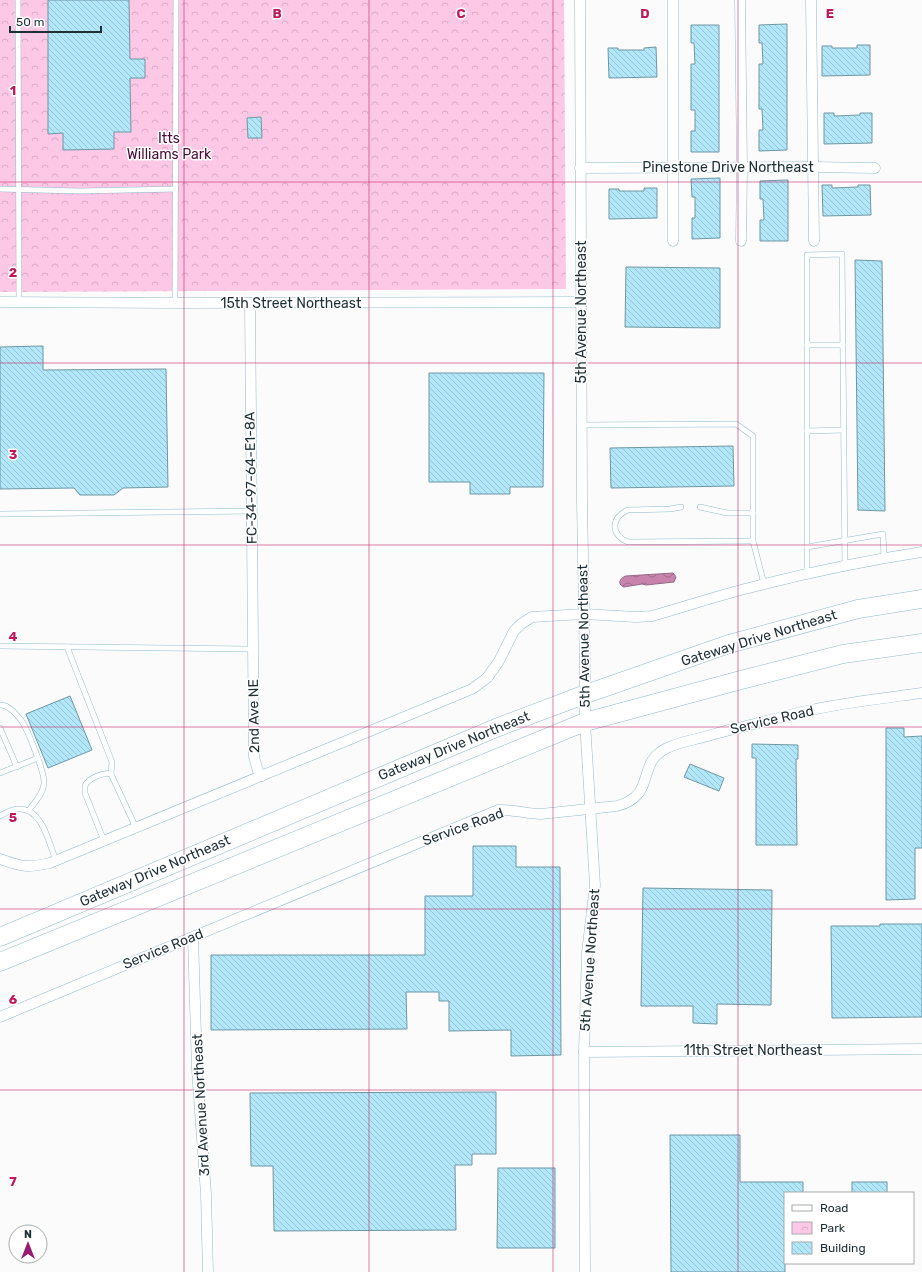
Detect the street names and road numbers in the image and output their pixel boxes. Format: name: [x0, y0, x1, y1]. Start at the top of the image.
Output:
street label: Pinestone Drive Northeast: [642, 159, 814, 176]
street label: 5th Avenue Northeast: [573, 240, 590, 384]
street label: 15th Street Northeast: [221, 295, 362, 312]
street label: FC-34-97-64-E1-8A: [241, 411, 261, 544]
street label: 5th Avenue Northeast: [574, 564, 594, 708]
street label: Gateway Drive Northeast: [679, 606, 839, 670]
street label: 2nd Ave NE: [245, 679, 263, 753]
street label: Service Road: [729, 702, 815, 738]
street label: Gateway Drive Northeast: [376, 708, 533, 784]
street label: Service Road: [420, 804, 506, 850]
street label: Gateway Drive Northeast: [77, 831, 233, 910]
street label: 5th Avenue Northeast: [577, 888, 604, 1032]
street label: Service Road: [120, 925, 206, 973]
street label: 3rd Avenue Northeast: [189, 1033, 213, 1177]
street label: 11th Street Northeast: [684, 1042, 823, 1059]

